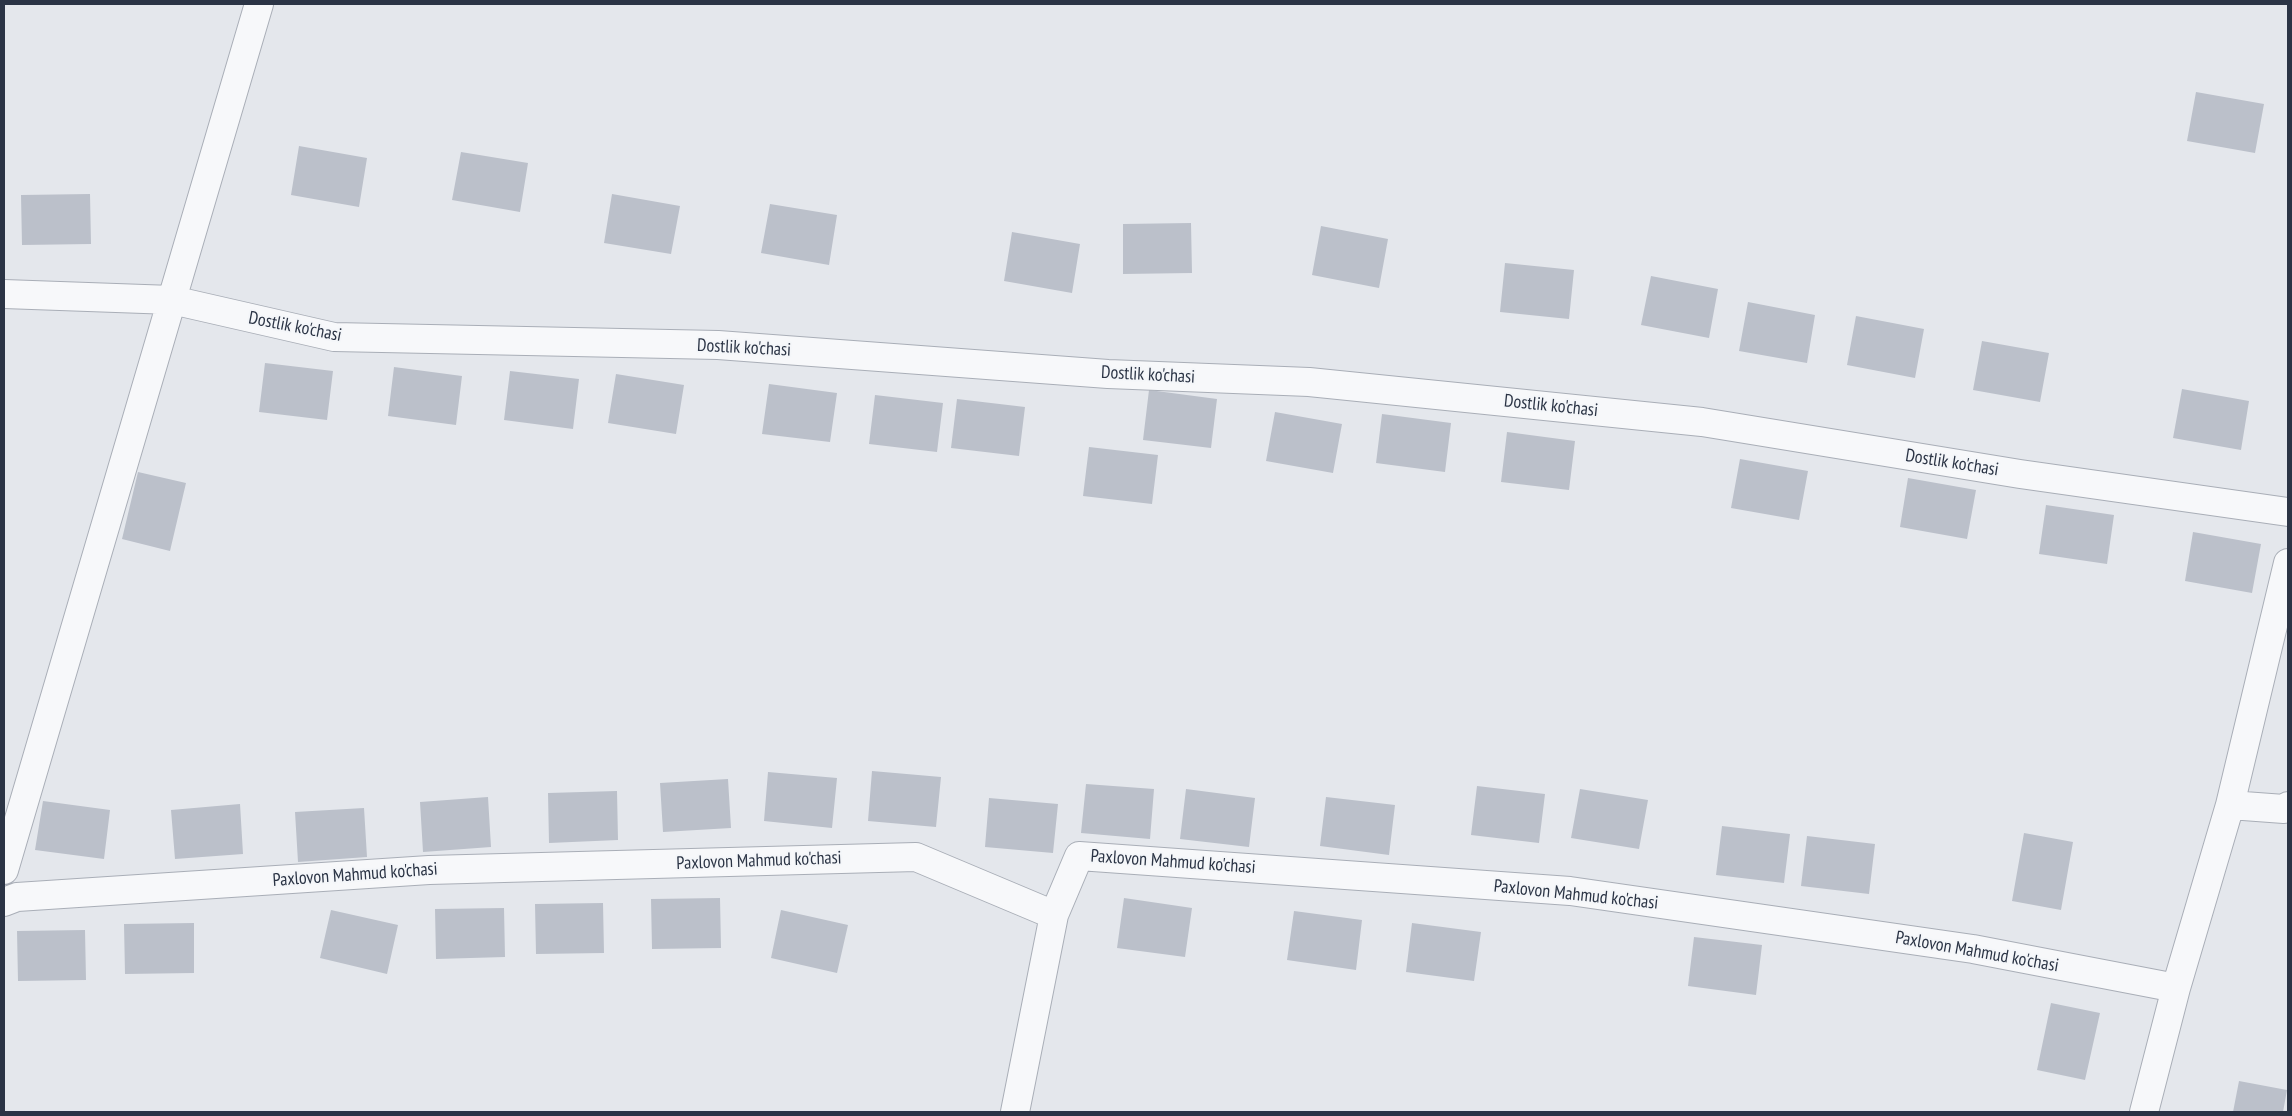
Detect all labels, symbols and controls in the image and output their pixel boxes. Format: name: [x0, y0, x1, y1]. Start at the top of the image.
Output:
street label: Dostlik ko'chasi: [247, 307, 343, 347]
street label: Dostlik ko'chasi: [696, 335, 792, 361]
street label: Dostlik ko'chasi: [1100, 362, 1196, 388]
street label: Dostlik ko'chasi: [1503, 390, 1599, 422]
street label: Dostlik ko'chasi: [1904, 445, 2000, 481]
street label: Paxlovon Mahmud ko'chasi: [1090, 845, 1256, 879]
street label: Paxlovon Mahmud ko'chasi: [676, 847, 842, 875]
street label: Paxlovon Mahmud ko'chasi: [272, 858, 438, 892]
street label: Paxlovon Mahmud ko'chasi: [1493, 876, 1659, 914]
street label: Paxlovon Mahmud ko'chasi: [1894, 927, 2060, 977]

